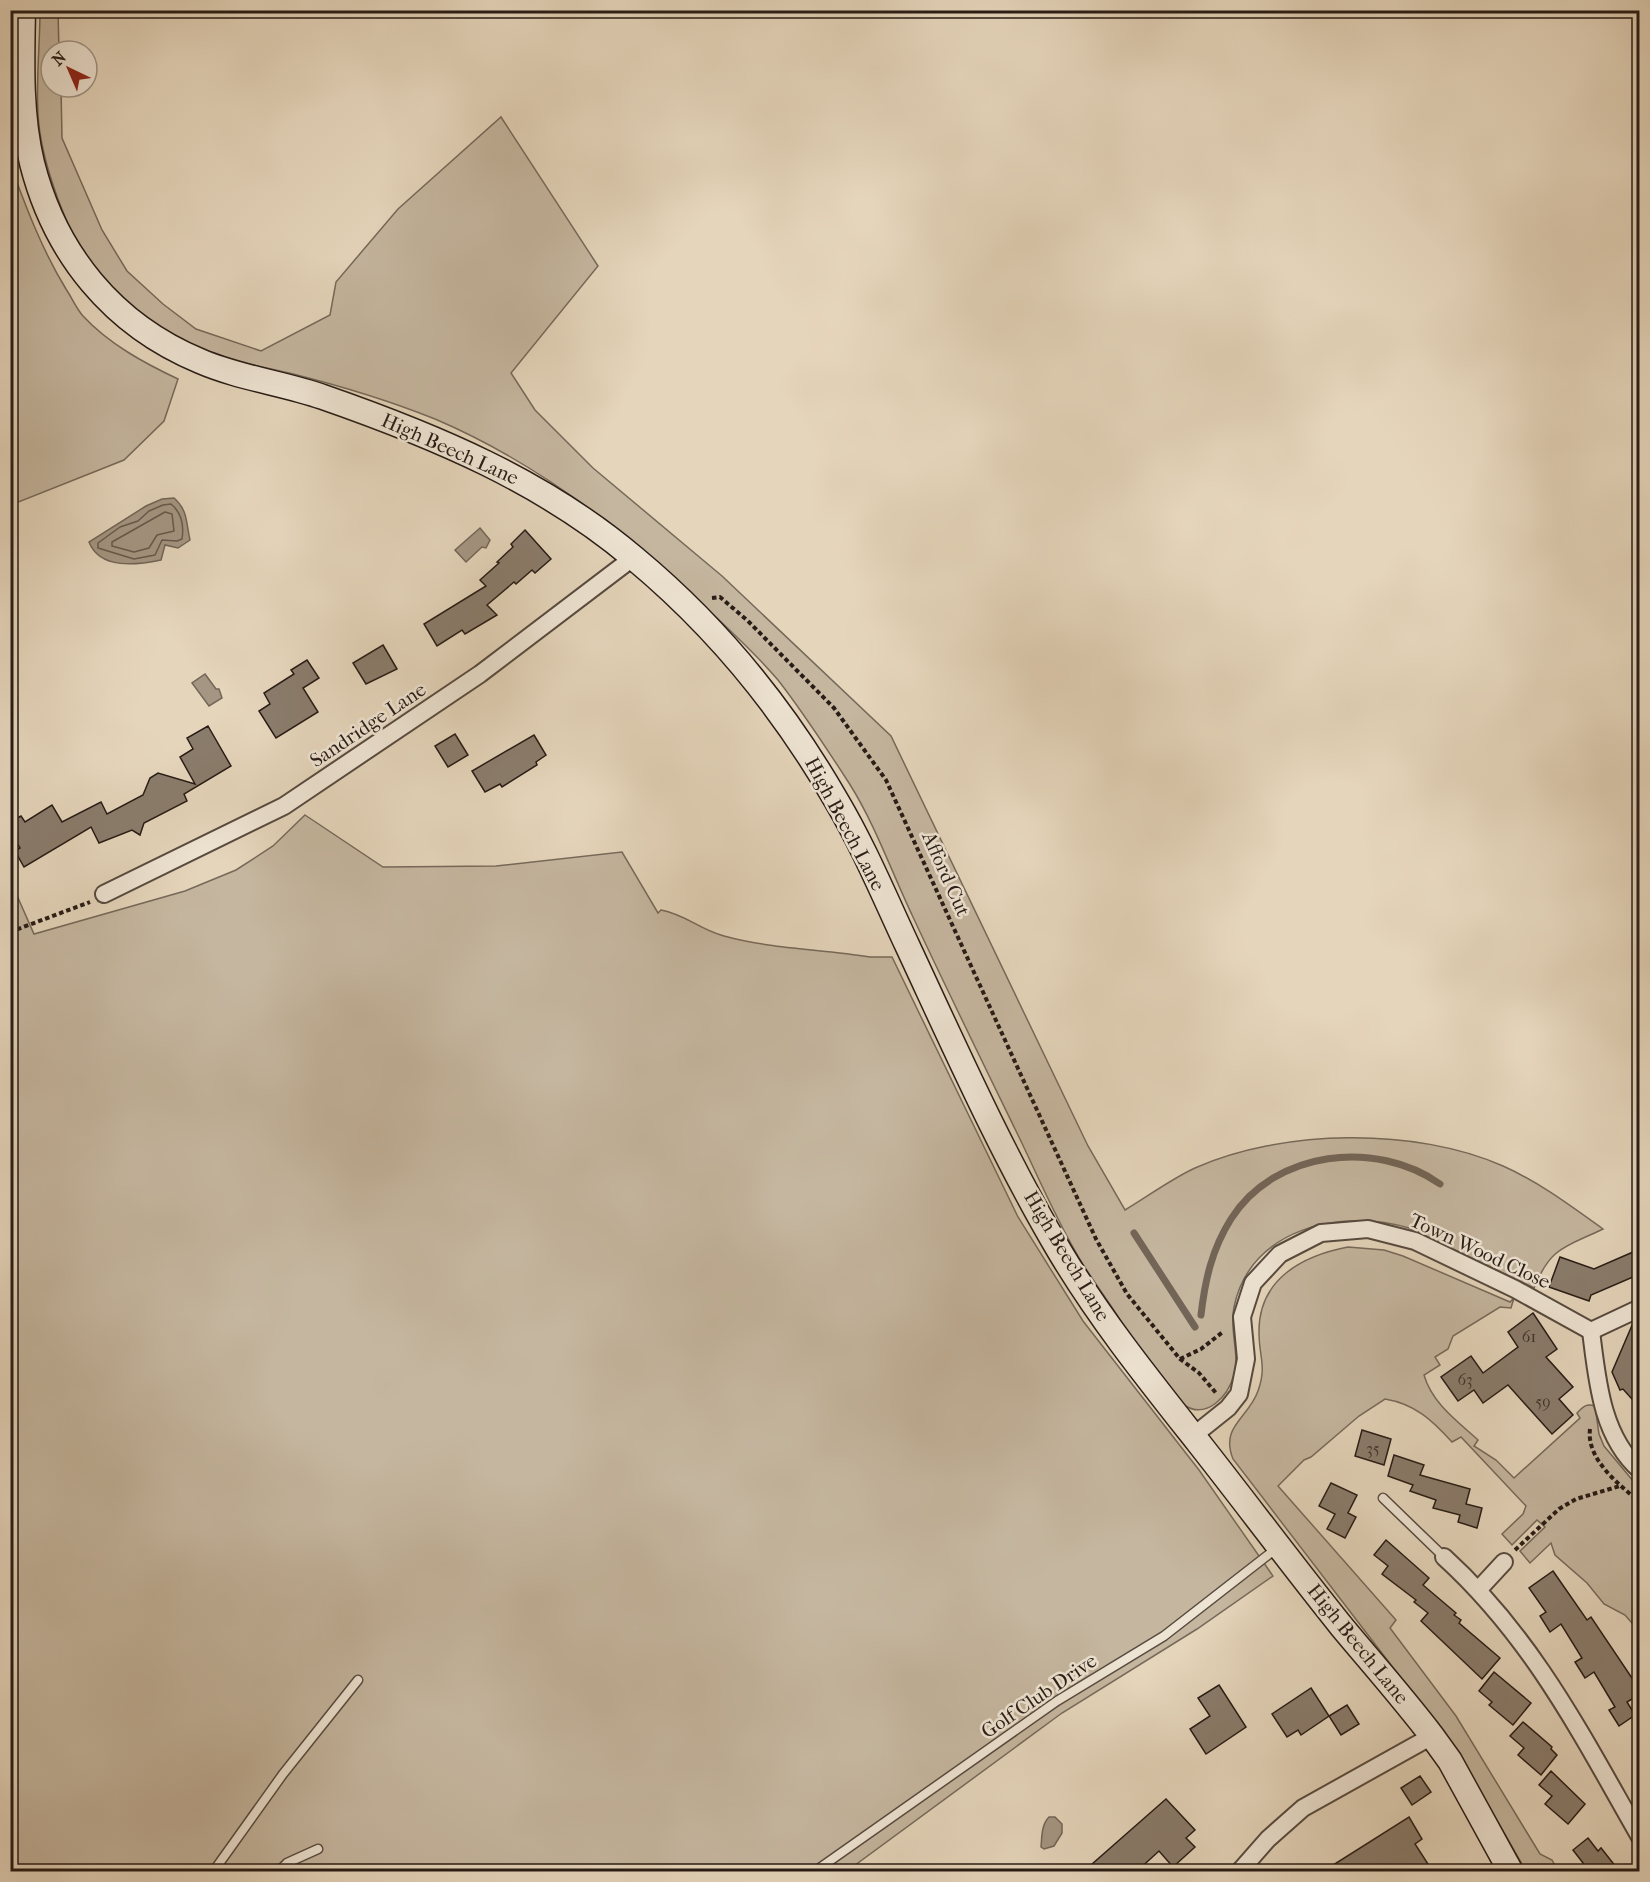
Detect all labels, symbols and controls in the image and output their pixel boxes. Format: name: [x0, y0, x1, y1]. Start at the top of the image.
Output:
north arrow: [39, 39, 99, 99]
text: N: [48, 47, 71, 70]
street label: High Beech Lane: [378, 408, 522, 490]
street label: Sandridge Lane: [306, 678, 430, 772]
street label: High Beech Lane: [800, 753, 890, 895]
street label: Afford Cut: [917, 827, 975, 920]
street label: High Beech Lane: [1019, 1187, 1115, 1325]
street label: Town Wood Close: [1406, 1208, 1554, 1294]
house number: 61: [1522, 1327, 1536, 1346]
house number: 63: [1457, 1370, 1473, 1389]
house number: 59: [1535, 1392, 1551, 1411]
house number: 35: [1366, 1439, 1380, 1458]
street label: High Beech Lane: [1303, 1579, 1413, 1709]
street label: Golf Club Drive: [977, 1649, 1101, 1743]

